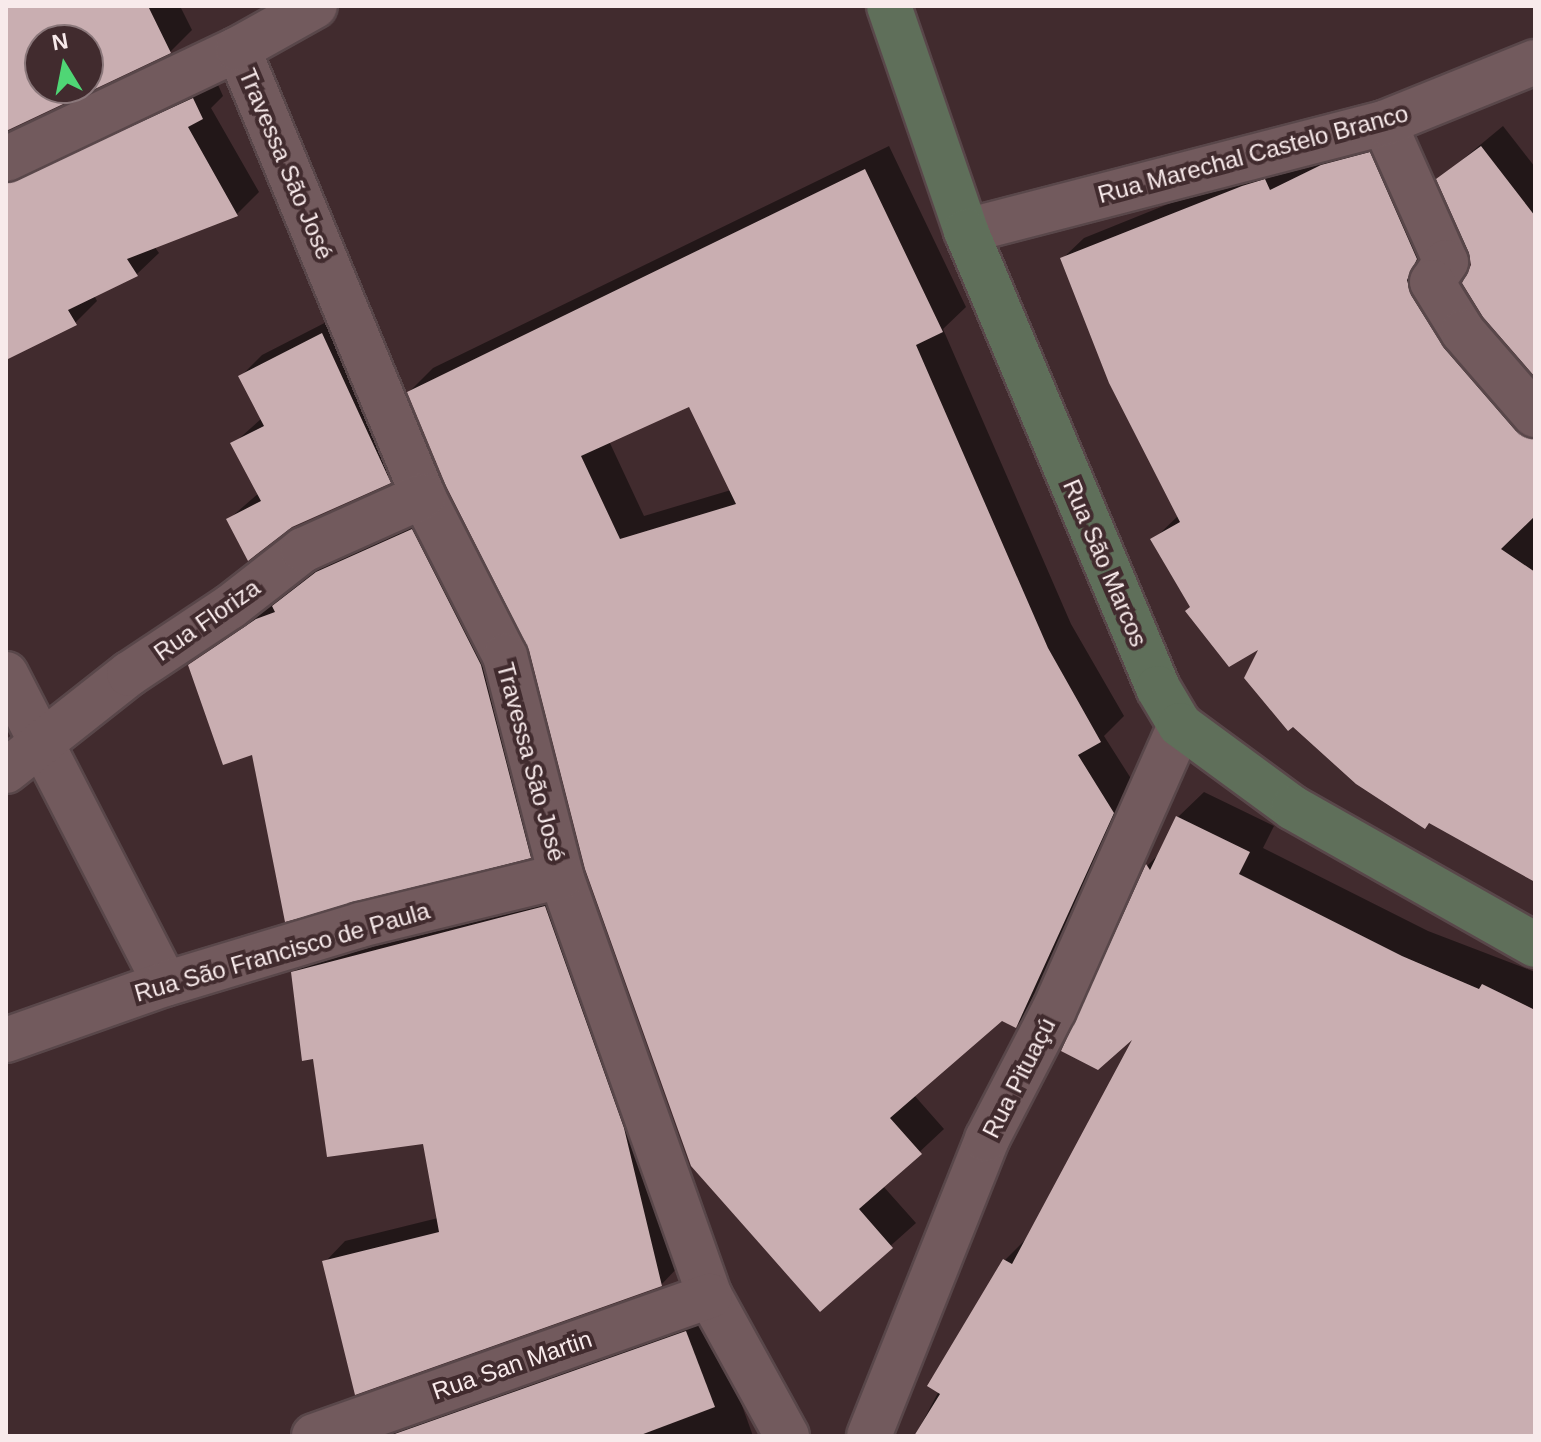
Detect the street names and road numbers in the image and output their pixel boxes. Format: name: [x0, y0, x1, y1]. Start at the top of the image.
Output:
street label: Travessa São José: [233, 64, 339, 264]
street label: Rua Marechal Castelo Branco: [1095, 99, 1411, 209]
street label: Rua São Marcos: [1057, 475, 1153, 651]
street label: Rua Floriza: [148, 573, 266, 667]
street label: Travessa São José: [491, 659, 571, 865]
street label: Rua São Francisco de Paula: [131, 896, 433, 1008]
street label: Rua Pituaçú: [976, 1013, 1062, 1143]
street label: Rua San Martin: [428, 1324, 596, 1406]

